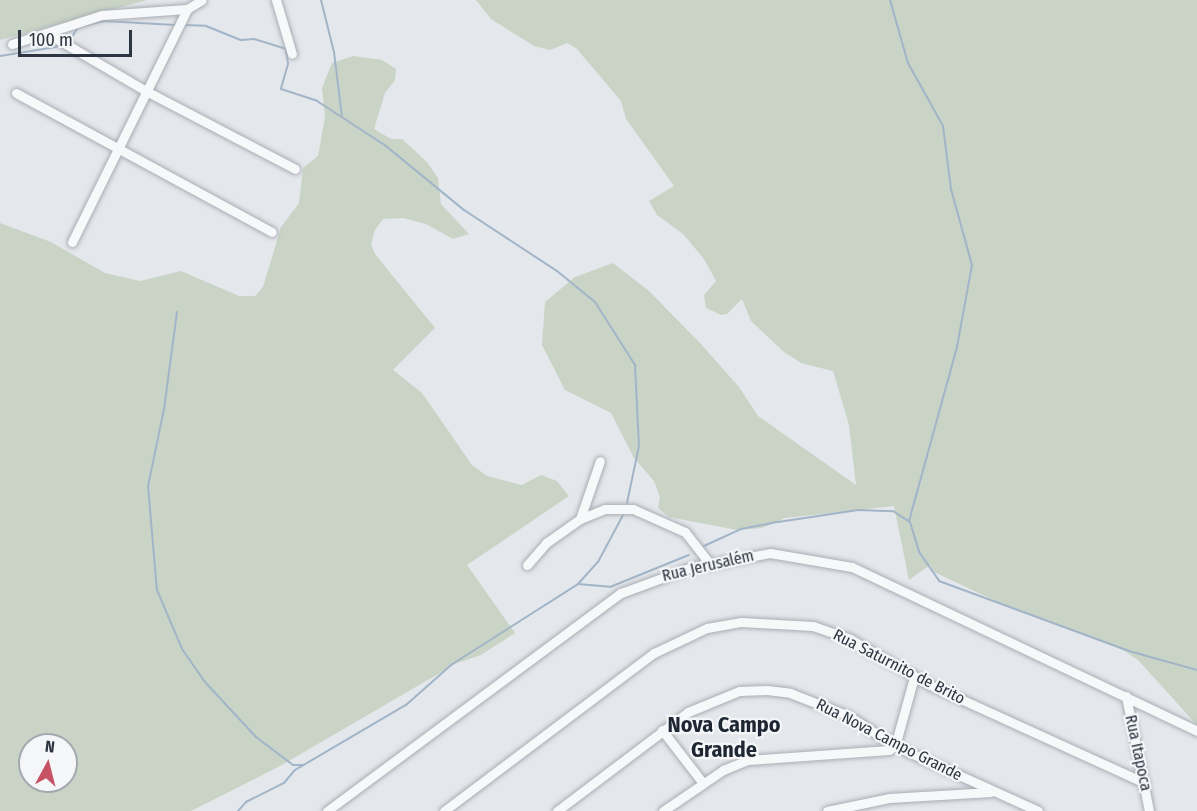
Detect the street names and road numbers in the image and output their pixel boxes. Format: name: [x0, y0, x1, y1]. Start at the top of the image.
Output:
street label: Rua Jerusalém: [660, 546, 756, 586]
street label: Rua Saturnito de Brito: [830, 625, 968, 709]
street label: Rua Nova Campo Grande: [813, 695, 965, 785]
street label: Rua Itapoca: [1121, 713, 1155, 793]

